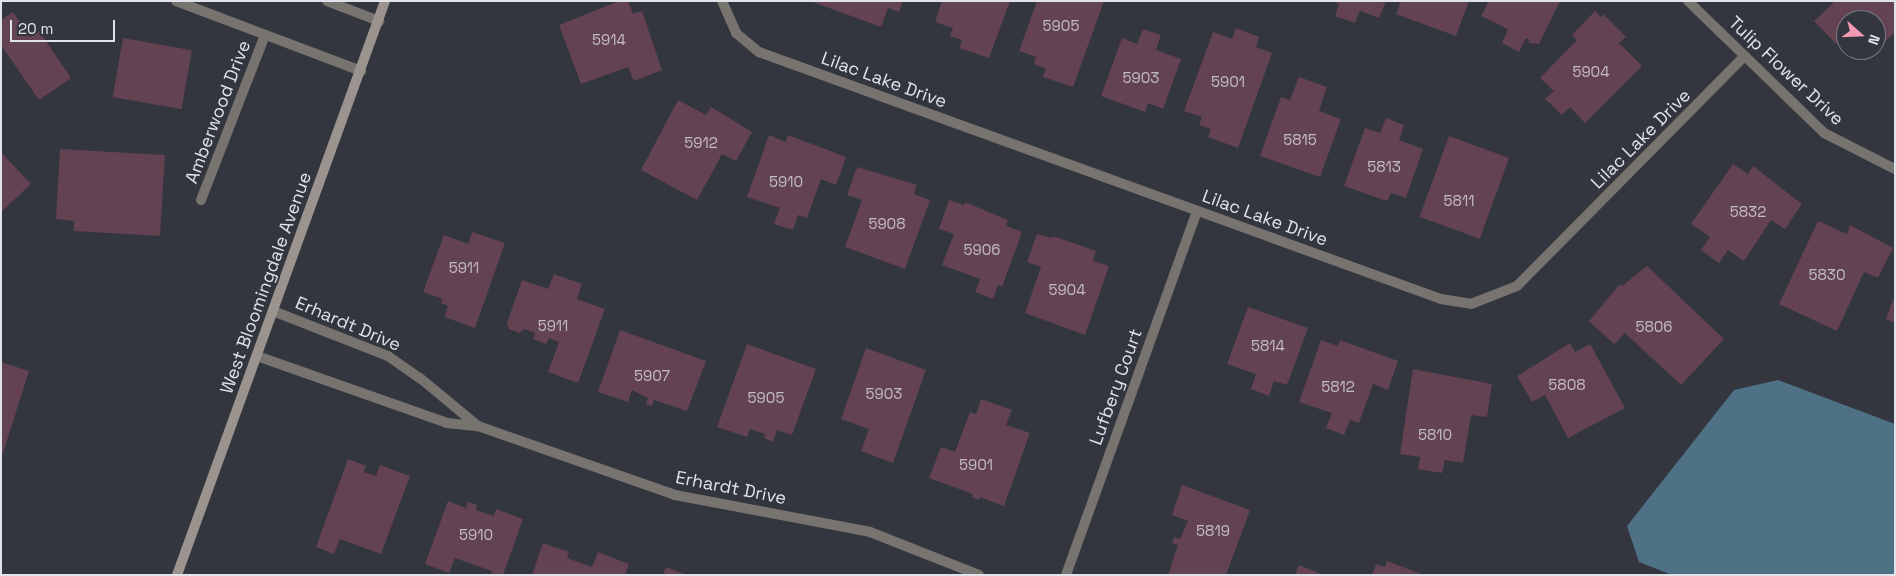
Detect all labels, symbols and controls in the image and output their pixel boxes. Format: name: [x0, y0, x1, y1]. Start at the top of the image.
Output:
scale bar: [12, 10, 118, 42]
north arrow: [1836, 10, 1886, 60]
street label: Tulip Flower Drive: [1724, 12, 1848, 130]
house number: 5905: [1043, 17, 1079, 35]
text: 20 m: [18, 19, 53, 38]
house number: 5914: [592, 31, 626, 49]
text: N: [1864, 32, 1884, 47]
street label: Amberwood Drive: [181, 37, 255, 187]
street label: Lilac Lake Drive: [818, 47, 950, 113]
house number: 5904: [1572, 63, 1610, 81]
house number: 5903: [1123, 69, 1159, 87]
house number: 5901: [1211, 73, 1245, 91]
street label: Lilac Lake Drive: [1587, 85, 1695, 193]
house number: 5815: [1283, 131, 1317, 149]
house number: 5912: [684, 134, 718, 152]
house number: 5813: [1367, 158, 1401, 176]
street label: West Bloomingdale Avenue: [216, 169, 316, 397]
house number: 5910: [769, 173, 803, 191]
street label: Lilac Lake Drive: [1199, 185, 1331, 251]
house number: 5811: [1444, 192, 1474, 210]
house number: 5832: [1730, 203, 1766, 221]
house number: 5908: [868, 215, 906, 233]
house number: 5906: [964, 241, 1000, 259]
house number: 5911: [449, 259, 479, 277]
house number: 5830: [1808, 266, 1846, 284]
house number: 5904: [1048, 281, 1086, 299]
street label: Erhardt Drive: [292, 292, 404, 356]
house number: 5911: [538, 317, 568, 335]
house number: 5806: [1635, 318, 1673, 336]
street label: Lufbery Court: [1085, 326, 1147, 448]
house number: 5814: [1251, 337, 1285, 355]
house number: 5907: [634, 367, 670, 385]
house number: 5808: [1548, 376, 1586, 394]
house number: 5812: [1321, 378, 1355, 396]
house number: 5903: [866, 385, 902, 403]
house number: 5905: [748, 389, 784, 407]
house number: 5810: [1418, 426, 1452, 444]
house number: 5901: [959, 456, 993, 474]
street label: Erhardt Drive: [674, 467, 788, 509]
house number: 5819: [1196, 522, 1230, 540]
house number: 5910: [459, 526, 493, 544]

